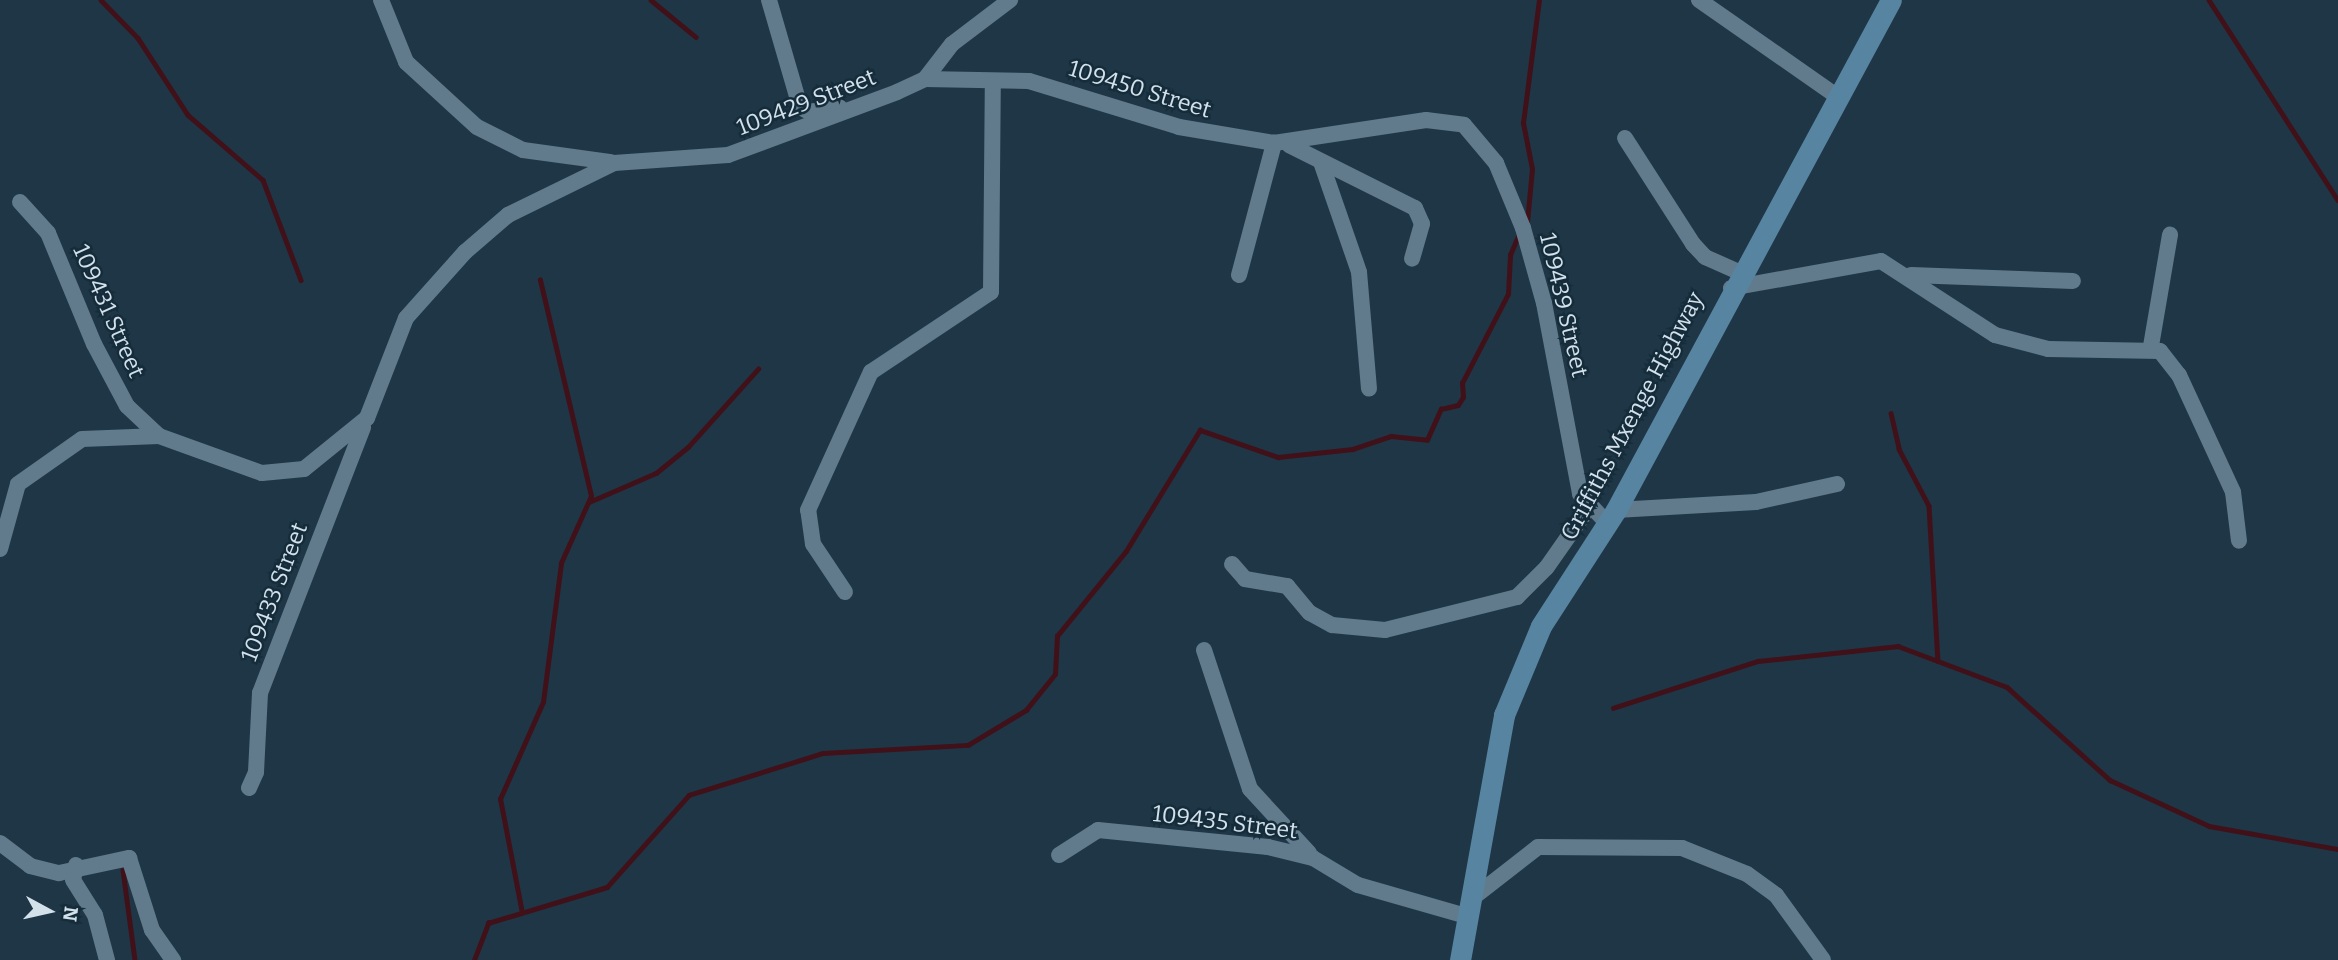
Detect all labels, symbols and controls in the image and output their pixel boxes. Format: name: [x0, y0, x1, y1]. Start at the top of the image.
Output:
street label: 109450 Street: [1065, 54, 1215, 124]
street label: 109429 Street: [733, 63, 879, 141]
street label: 109439 Street: [1534, 230, 1594, 380]
street label: 109431 Street: [67, 240, 151, 382]
street label: Griffiths Mxenge Highway: [1555, 287, 1709, 545]
street label: 109433 Street: [235, 519, 313, 665]
street label: 109435 Street: [1151, 799, 1299, 845]
north arrow: [14, 876, 84, 946]
text: N: [58, 905, 83, 923]

